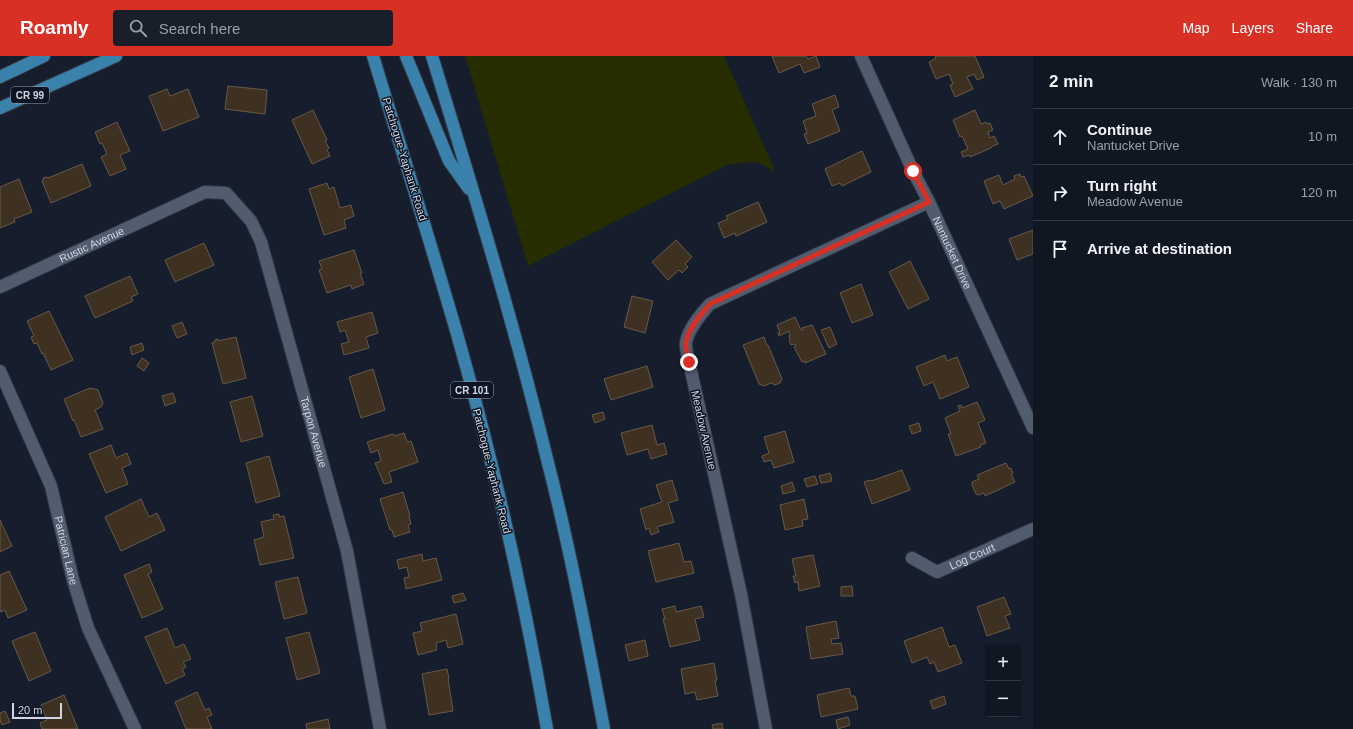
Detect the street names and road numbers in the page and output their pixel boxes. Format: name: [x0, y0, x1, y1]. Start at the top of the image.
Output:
road number: CR 99: [11, 87, 49, 103]
street label: Patchogue-Yaphank Road: [381, 96, 429, 222]
street label: Nantucket Drive: [931, 215, 974, 291]
street label: Rustic Avenue: [57, 224, 126, 265]
road number: CR 101: [451, 382, 493, 398]
street label: Meadow Avenue: [689, 389, 719, 471]
street label: Tarpon Avenue: [298, 395, 329, 469]
street label: Patchogue-Yaphank Road: [471, 407, 513, 535]
street label: Patrician Lane: [52, 515, 80, 586]
street label: Log Court: [947, 541, 997, 572]

